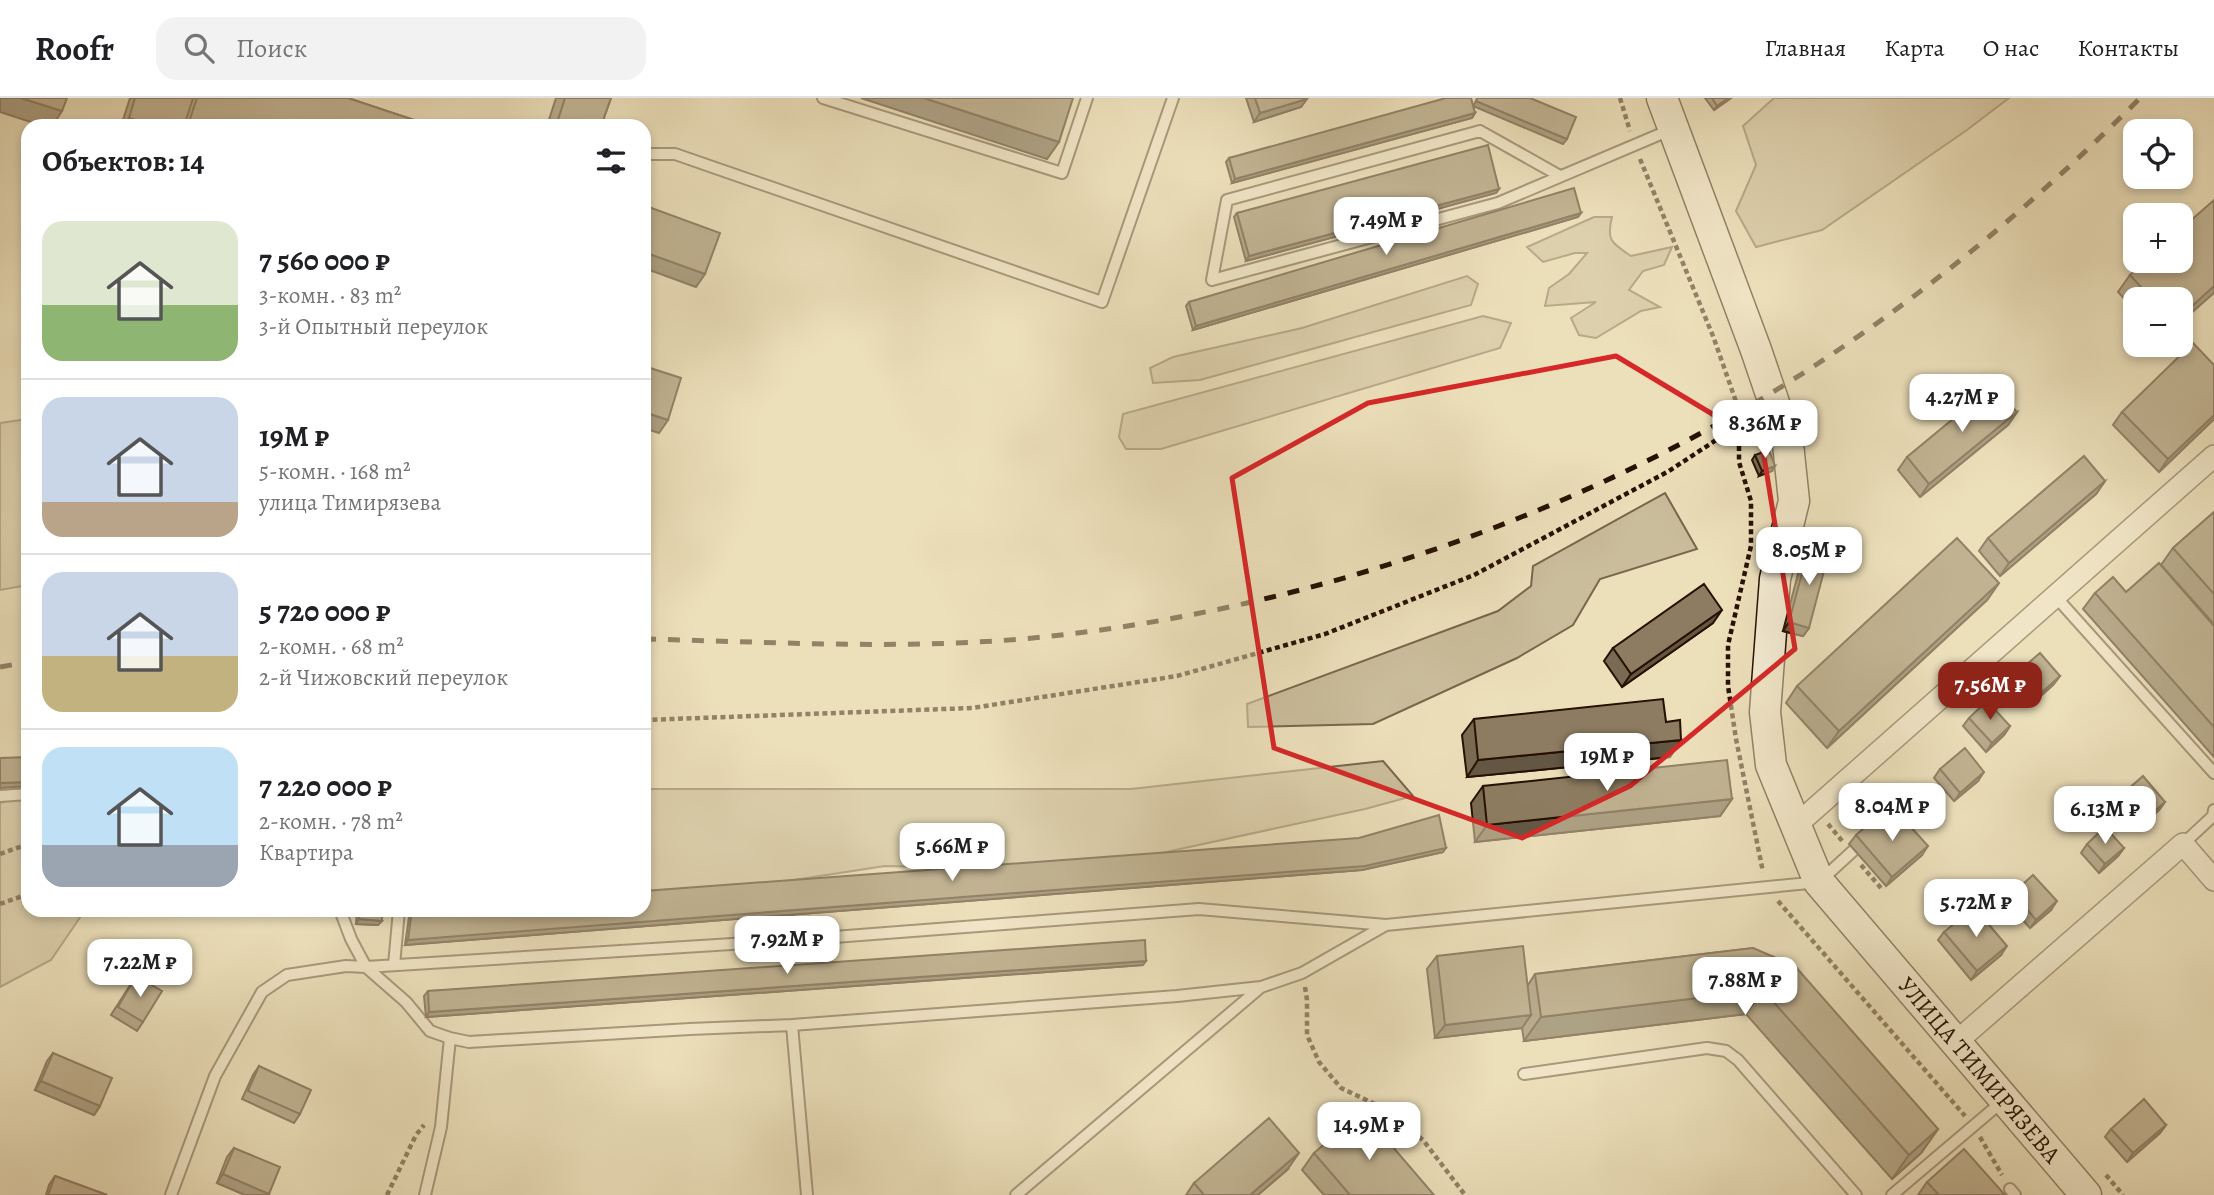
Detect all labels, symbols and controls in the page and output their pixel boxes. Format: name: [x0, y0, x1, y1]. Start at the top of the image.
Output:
search box: [156, 17, 646, 80]
text: Roofr: [35, 26, 114, 71]
icon: search: [180, 29, 218, 67]
text: Поиск: [236, 31, 307, 66]
text: Главная: [1765, 32, 1846, 64]
text: Карта: [1884, 32, 1945, 64]
text: О нас: [1983, 32, 2039, 64]
text: Контакты: [2077, 32, 2179, 64]
map controls: [2123, 119, 2193, 357]
button: locate: [2123, 119, 2193, 189]
text: Объектов: 14: [42, 141, 204, 181]
icon: filters: [592, 142, 630, 180]
pin: 7.49M ₽: [1321, 198, 1451, 257]
button: +: [2123, 203, 2193, 273]
text: 7.49M ₽: [1350, 204, 1422, 235]
text: 7 560 000 ₽: [259, 240, 390, 280]
icon: home: [98, 249, 182, 333]
text: 3-комн. · 83 m²: [259, 280, 401, 311]
button: −: [2123, 287, 2193, 357]
text: 3-й Опытный переулок: [259, 311, 488, 342]
pin: 4.27M ₽: [1897, 374, 2027, 434]
text: 4.27M ₽: [1925, 381, 1999, 412]
pin: 8.36M ₽: [1700, 400, 1830, 460]
text: 8.36M ₽: [1728, 407, 1802, 438]
text: 19M ₽: [259, 416, 329, 456]
icon: home: [98, 425, 182, 509]
text: 5-комн. · 168 m²: [259, 456, 411, 487]
text: улица Тимирязева: [259, 487, 441, 518]
pin: 8.05M ₽: [1744, 528, 1874, 587]
text: 8.05M ₽: [1772, 534, 1846, 565]
text: 5 720 000 ₽: [259, 591, 390, 631]
icon: home: [98, 600, 182, 684]
text: 2-комн. · 68 m²: [259, 631, 404, 662]
text: 2-й Чижовский переулок: [259, 662, 508, 693]
pin: 7.56M ₽: [1925, 662, 2055, 722]
text: 7.56M ₽: [1954, 669, 2026, 700]
pin: 19M ₽: [1558, 734, 1656, 793]
text: 19M ₽: [1580, 740, 1634, 771]
text: 7 220 000 ₽: [259, 766, 392, 806]
icon: home: [98, 775, 182, 859]
pin: 8.04M ₽: [1827, 784, 1957, 843]
pin: 6.13M ₽: [2040, 786, 2170, 846]
text: 8.04M ₽: [1855, 790, 1929, 821]
text: 6.13M ₽: [2070, 793, 2140, 824]
text: 2-комн. · 78 m²: [259, 806, 403, 837]
pin: 5.66M ₽: [887, 824, 1017, 883]
text: 5.66M ₽: [916, 830, 988, 861]
text: Квартира: [259, 837, 354, 868]
pin: 5.72M ₽: [1911, 880, 2041, 939]
text: 5.72M ₽: [1940, 886, 2012, 917]
pin: 7.92M ₽: [722, 916, 852, 976]
text: 7.92M ₽: [751, 923, 823, 954]
pin: 7.22M ₽: [75, 940, 205, 999]
text: 7.22M ₽: [103, 946, 177, 977]
pin: 7.88M ₽: [1680, 958, 1810, 1017]
text: 7.88M ₽: [1708, 964, 1782, 995]
street label: УЛИЦА ТИМИРЯЗЕВА: [1891, 970, 2068, 1171]
pin: 14.9M ₽: [1304, 1102, 1434, 1162]
text: 14.9M ₽: [1333, 1109, 1405, 1140]

